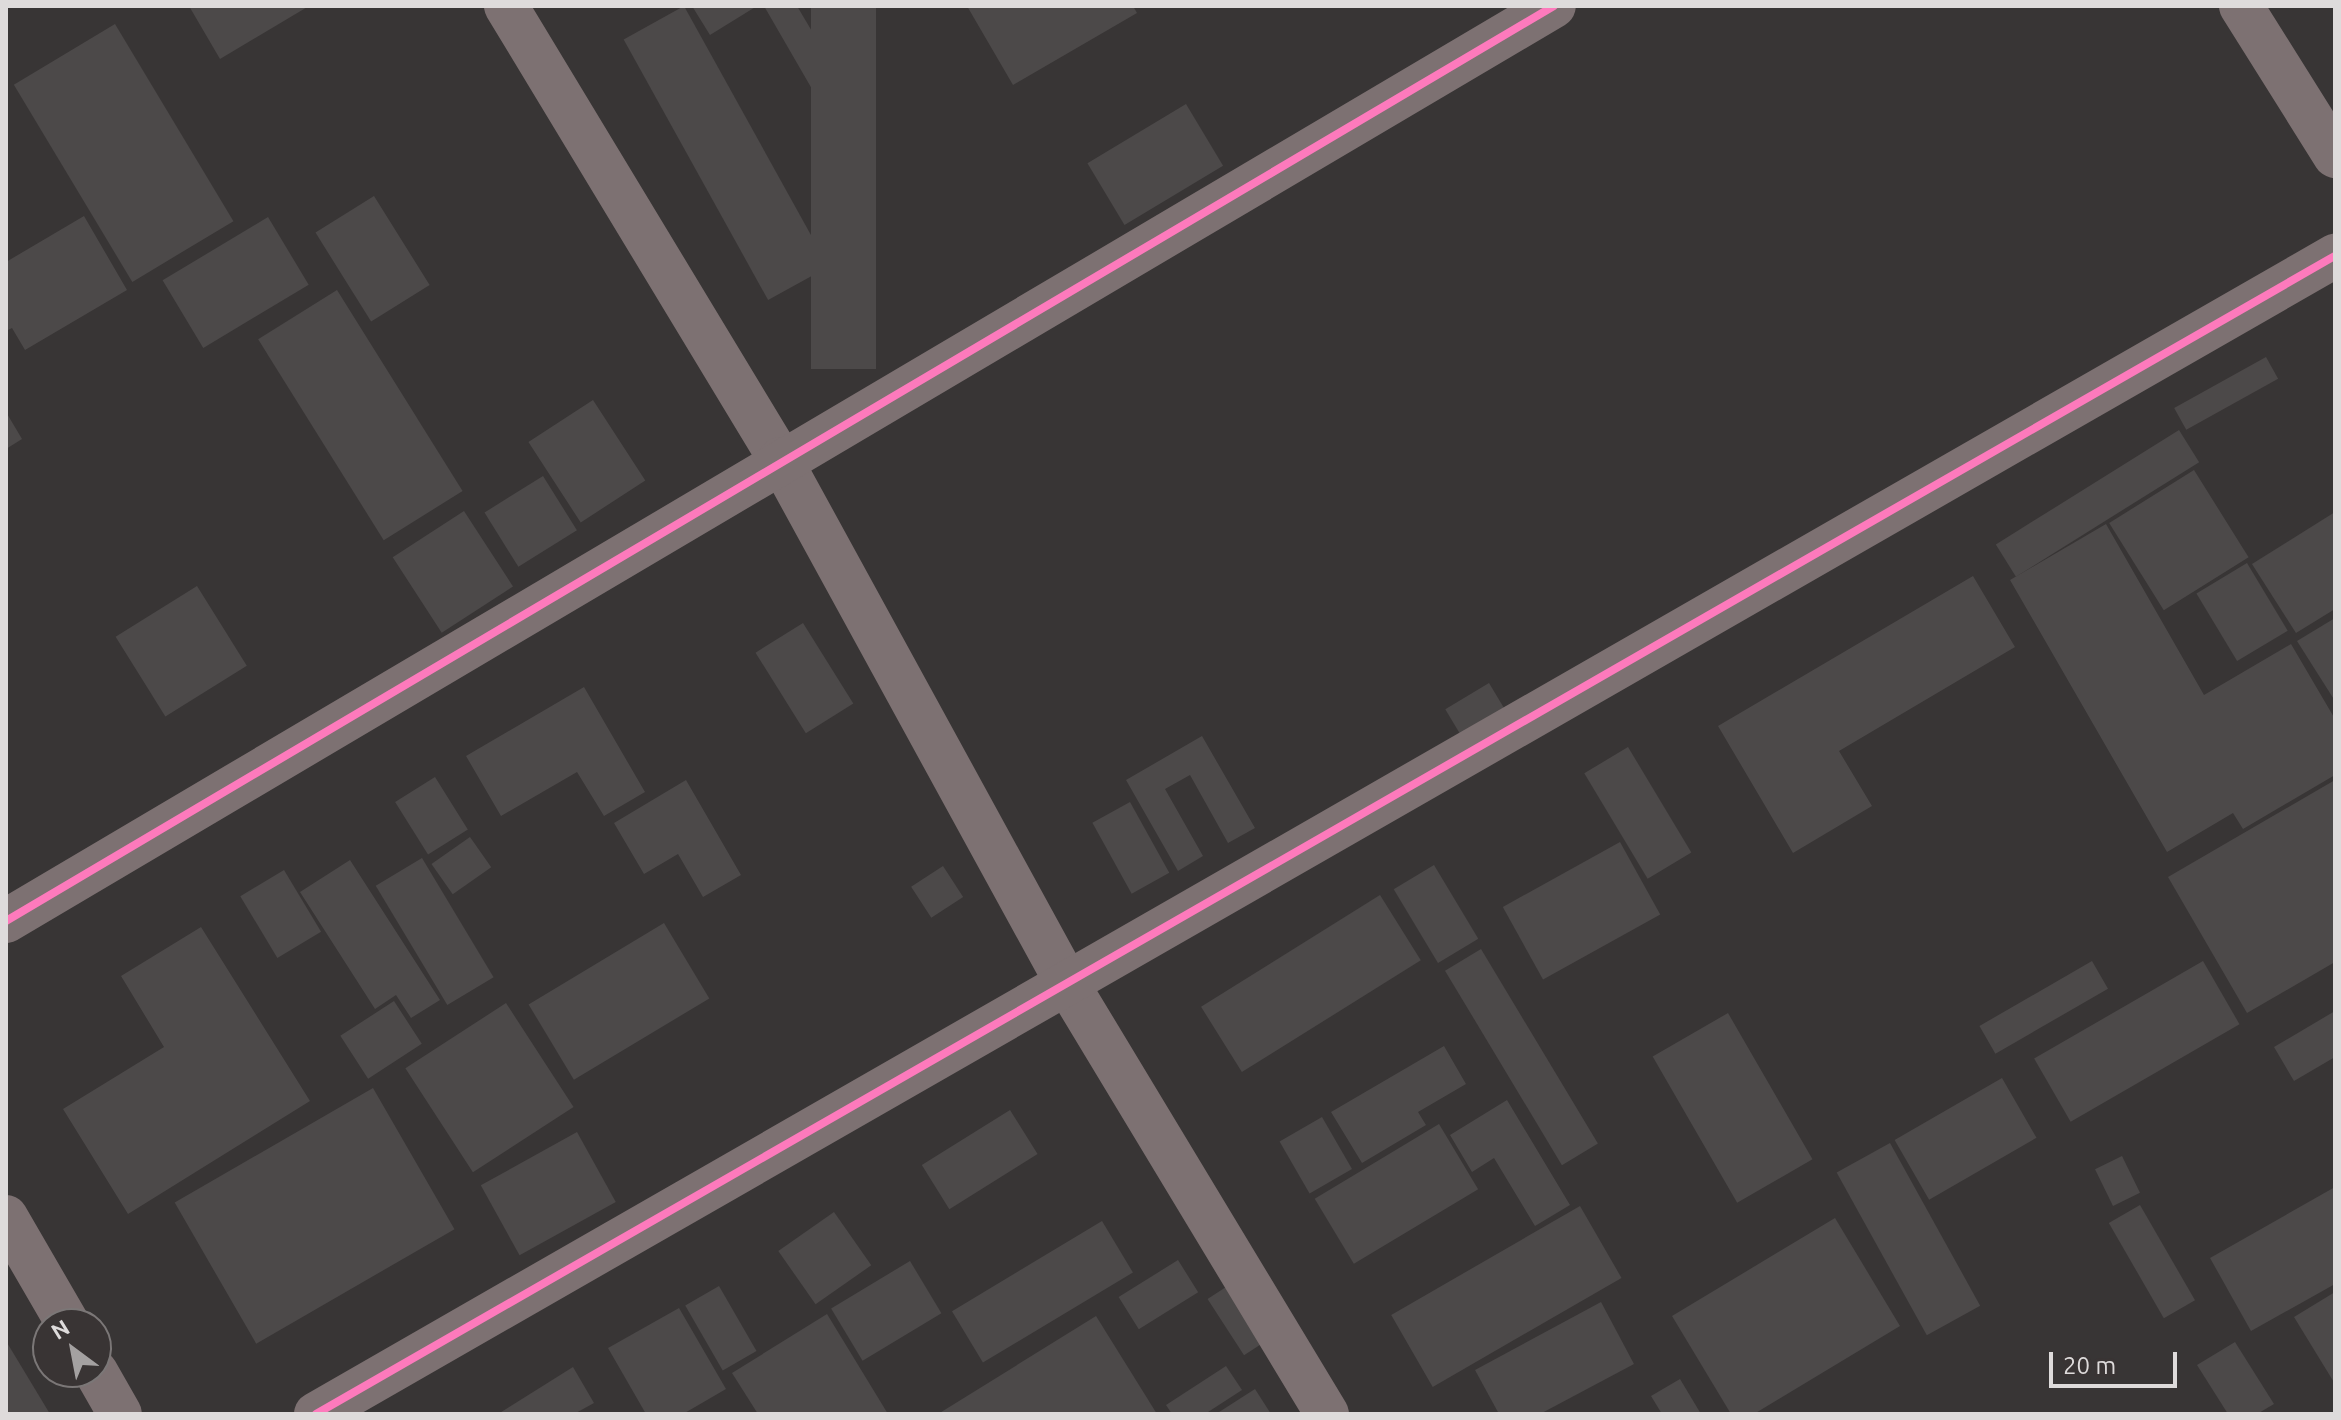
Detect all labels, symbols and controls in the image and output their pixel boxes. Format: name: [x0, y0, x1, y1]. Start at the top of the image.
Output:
north arrow: [32, 1308, 112, 1388]
text: N: [46, 1314, 74, 1344]
scale bar: [2053, 1336, 2181, 1386]
text: 20 m: [2063, 1352, 2116, 1379]

